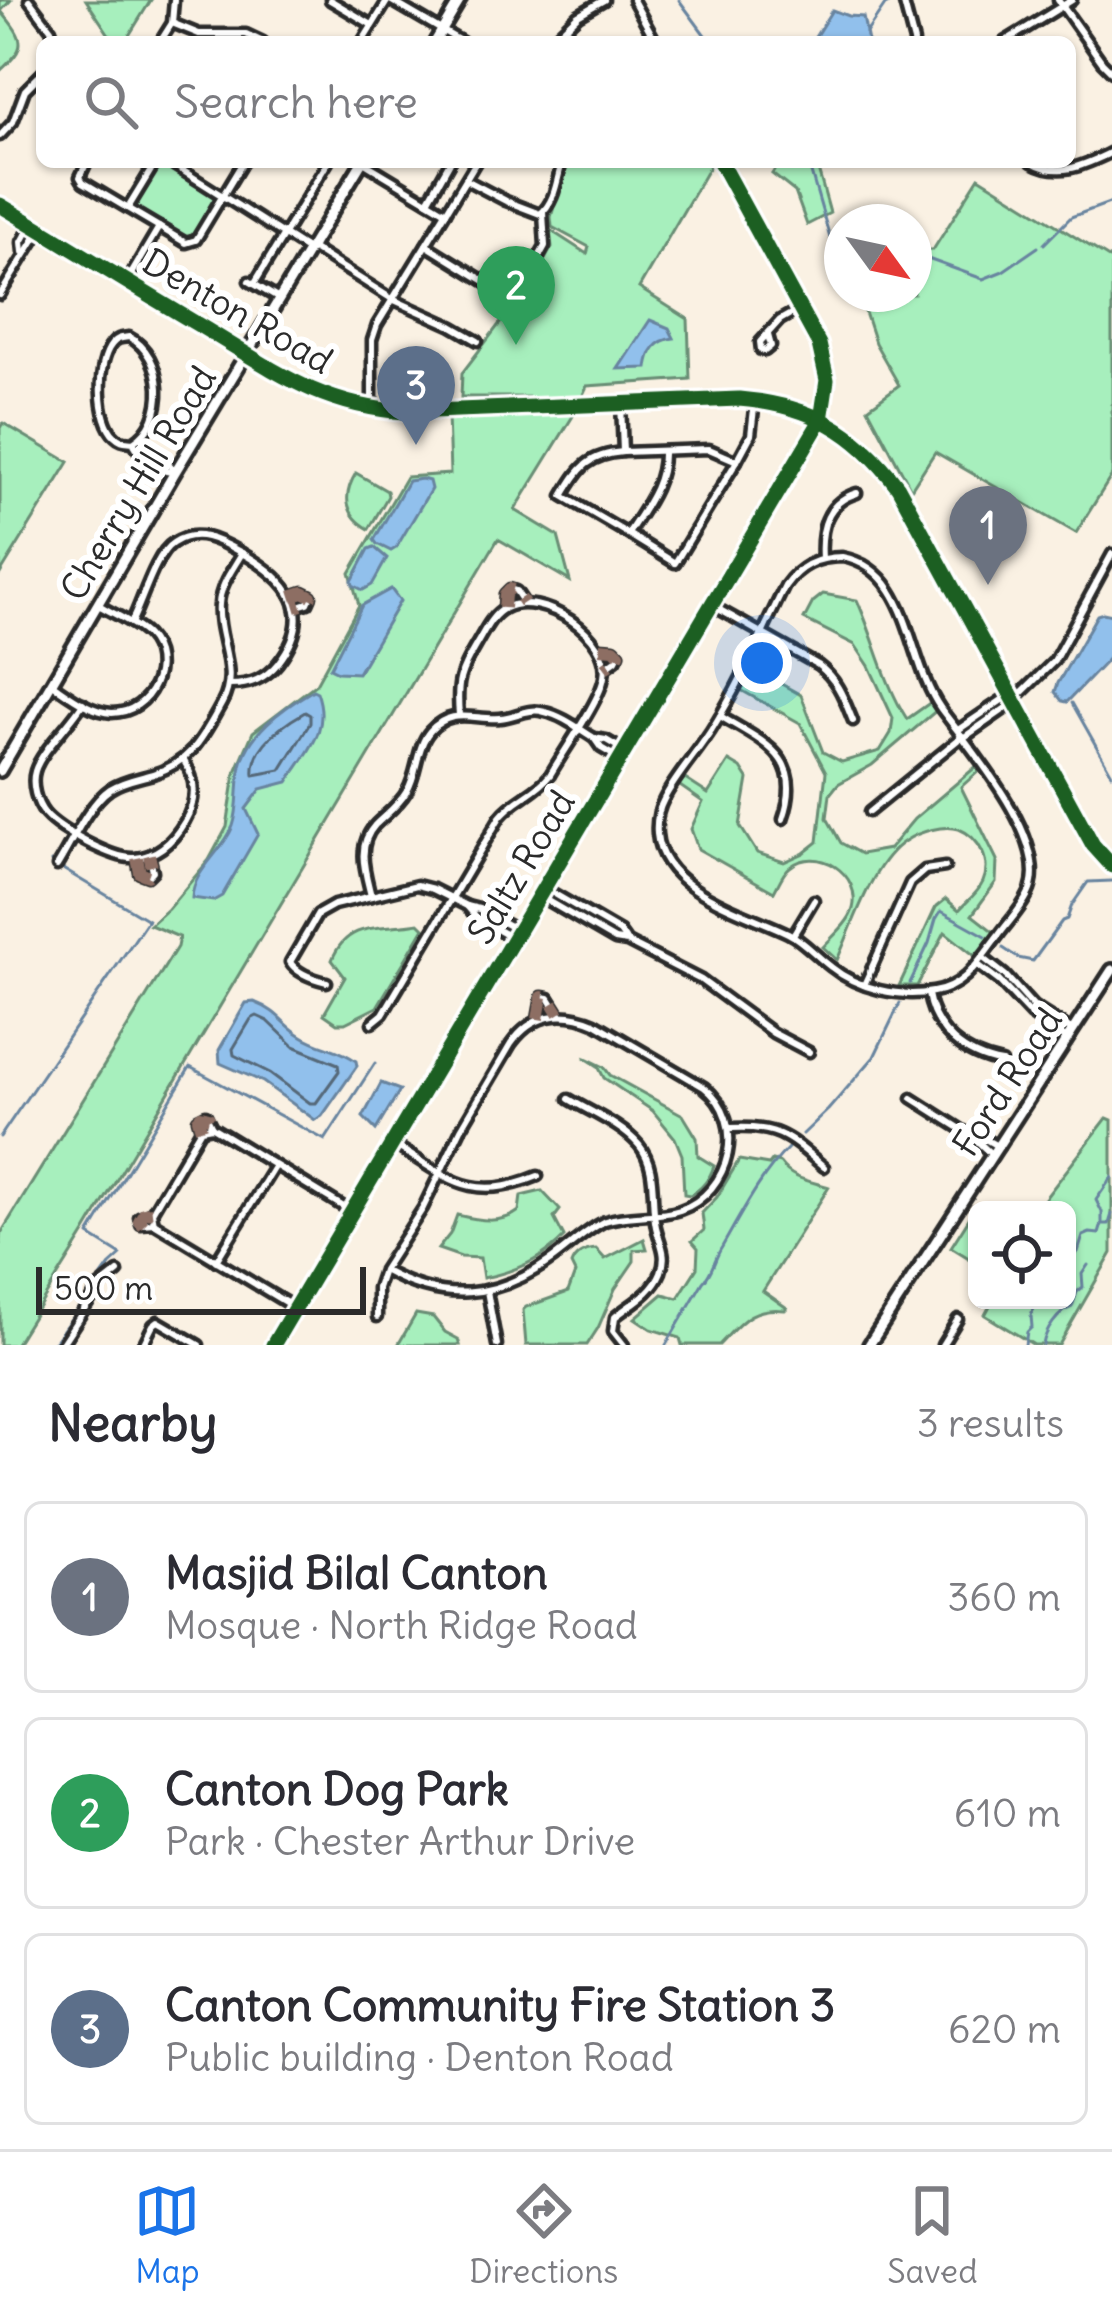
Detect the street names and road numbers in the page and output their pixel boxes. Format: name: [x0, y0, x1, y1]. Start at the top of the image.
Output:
street label: Denton Road: [135, 239, 341, 384]
street label: Cherry Hill Road: [51, 358, 226, 609]
street label: Saltz Road: [458, 782, 585, 952]
street label: Ford Road: [943, 1000, 1072, 1165]

